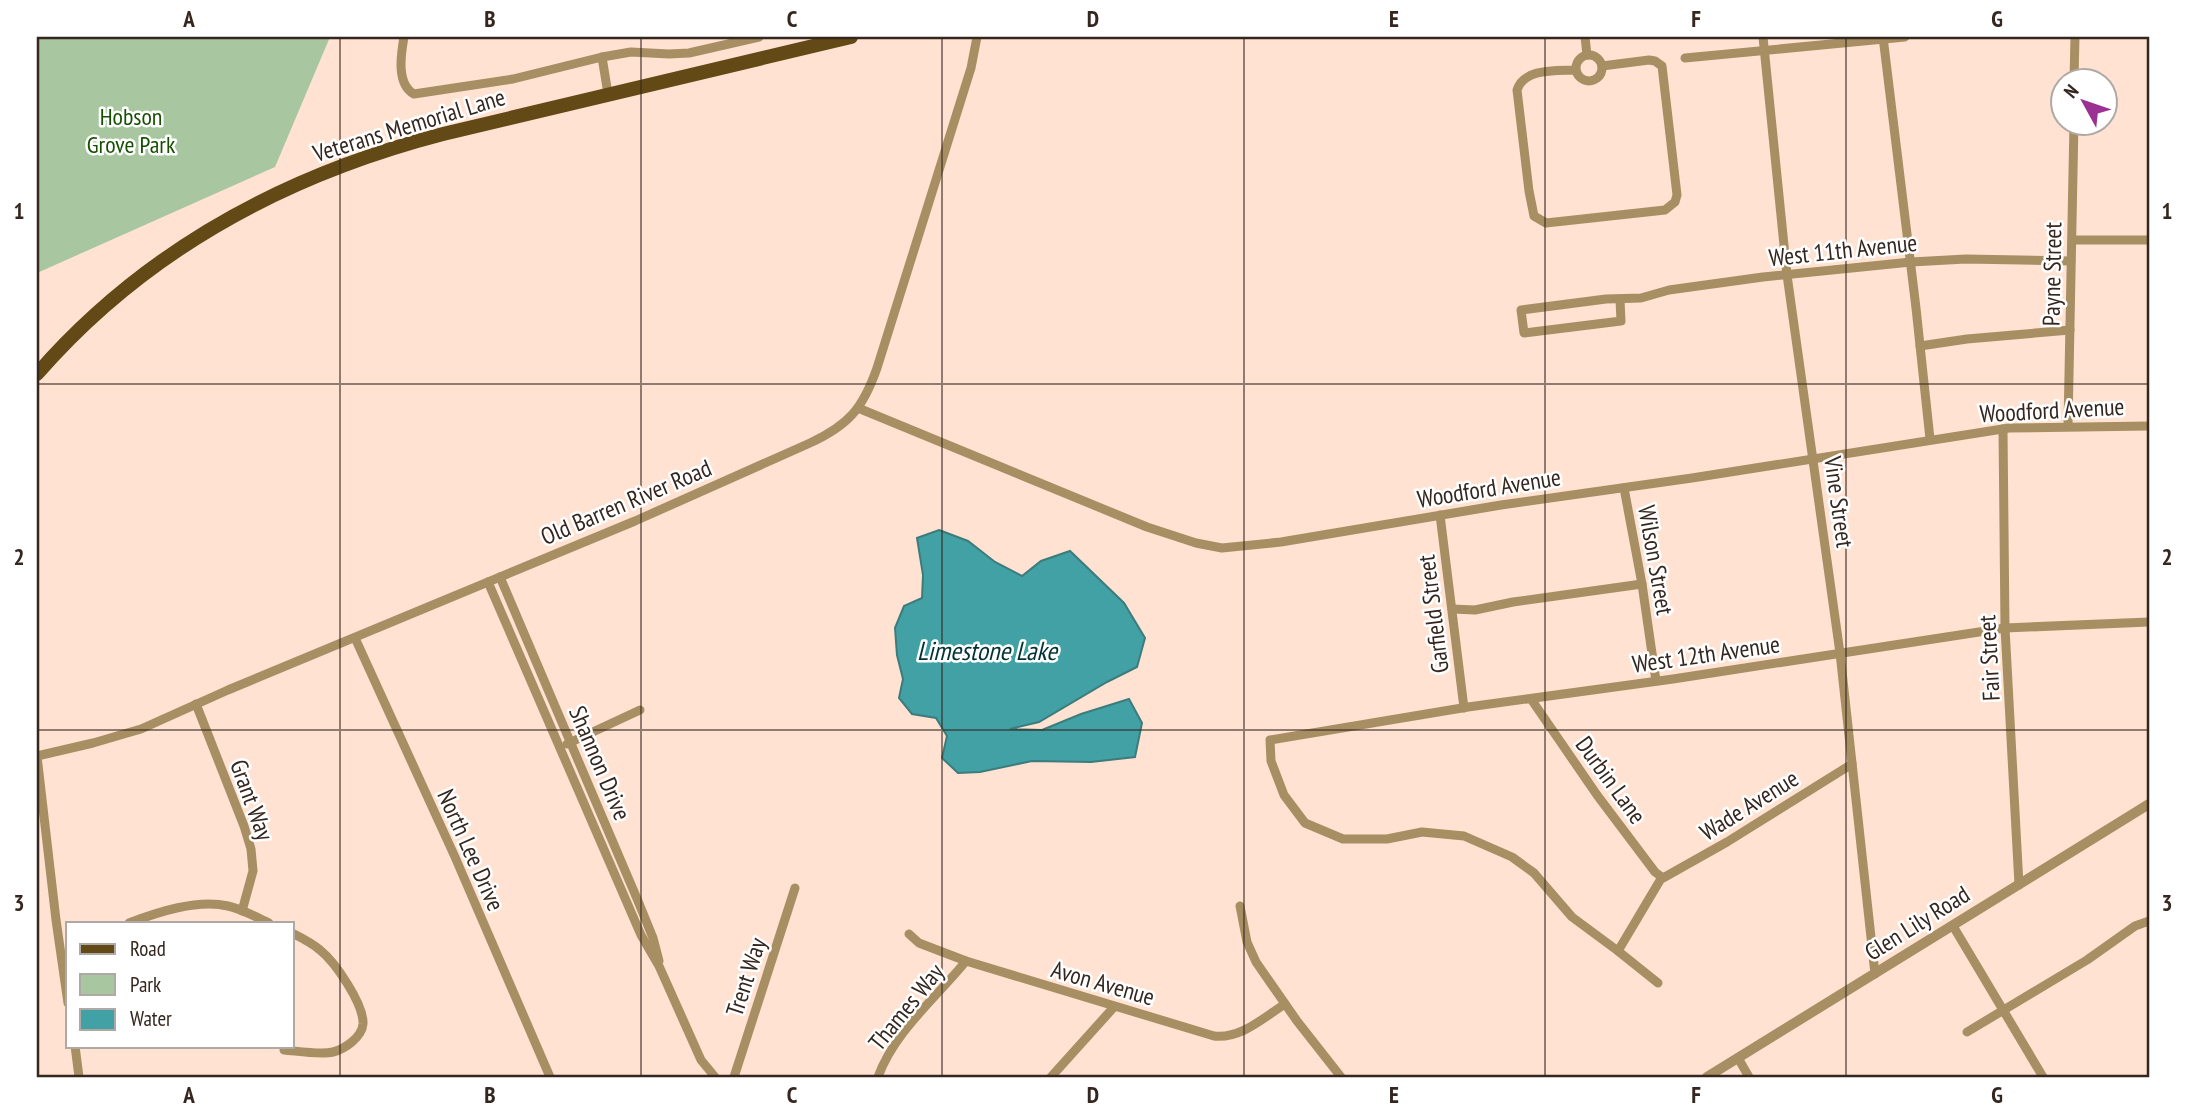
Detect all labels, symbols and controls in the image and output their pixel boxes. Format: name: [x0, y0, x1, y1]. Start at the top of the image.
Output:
text: A: [182, 4, 195, 33]
text: B: [484, 4, 496, 33]
text: C: [787, 4, 798, 33]
text: D: [1087, 4, 1099, 33]
text: E: [1389, 4, 1399, 33]
text: F: [1691, 4, 1701, 33]
text: G: [1991, 4, 2003, 33]
north arrow: [2050, 66, 2120, 136]
text: N: [2058, 79, 2083, 103]
street label: Veterans Memorial Lane: [308, 81, 509, 169]
park label: Hobson Grove Park: [87, 101, 176, 160]
text: 1: [14, 196, 25, 225]
text: 1: [2162, 196, 2173, 225]
street label: Payne Street: [2036, 221, 2068, 326]
street label: West 11th Avenue: [1767, 227, 1919, 273]
street label: Woodford Avenue: [1979, 391, 2125, 429]
street label: Old Barren River Road: [536, 452, 716, 552]
street label: Vine Street: [1817, 454, 1861, 550]
street label: Woodford Avenue: [1415, 461, 1563, 515]
street label: Wilson Street: [1631, 503, 1681, 618]
text: 2: [14, 542, 25, 571]
text: 2: [2162, 542, 2173, 571]
street label: Garfield Street: [1410, 553, 1456, 675]
street label: Fair Street: [1971, 614, 2007, 702]
street label: West 12th Avenue: [1630, 628, 1782, 680]
water label: Limestone Lake: [917, 634, 1059, 667]
street label: Shannon Drive: [562, 701, 638, 825]
street label: Durbin Lane: [1569, 730, 1653, 830]
street label: Grant Way: [223, 755, 281, 845]
street label: Wade Avenue: [1694, 763, 1804, 847]
street label: North Lee Drive: [430, 784, 512, 916]
street label: Glen Lily Road: [1859, 879, 1975, 967]
text: 3: [14, 888, 25, 917]
text: 3: [2162, 888, 2173, 917]
legend: [66, 922, 294, 1048]
street label: Trent Way: [719, 934, 773, 1020]
text: Road: [130, 935, 166, 962]
street label: Avon Avenue: [1048, 953, 1158, 1013]
street label: Thames Way: [861, 957, 951, 1057]
text: Park: [130, 971, 161, 998]
text: Water: [130, 1005, 172, 1032]
text: A: [182, 1080, 195, 1109]
text: B: [484, 1080, 496, 1109]
text: C: [787, 1080, 798, 1109]
text: D: [1087, 1080, 1099, 1109]
text: E: [1389, 1080, 1399, 1109]
text: F: [1691, 1080, 1701, 1109]
text: G: [1991, 1080, 2003, 1109]

